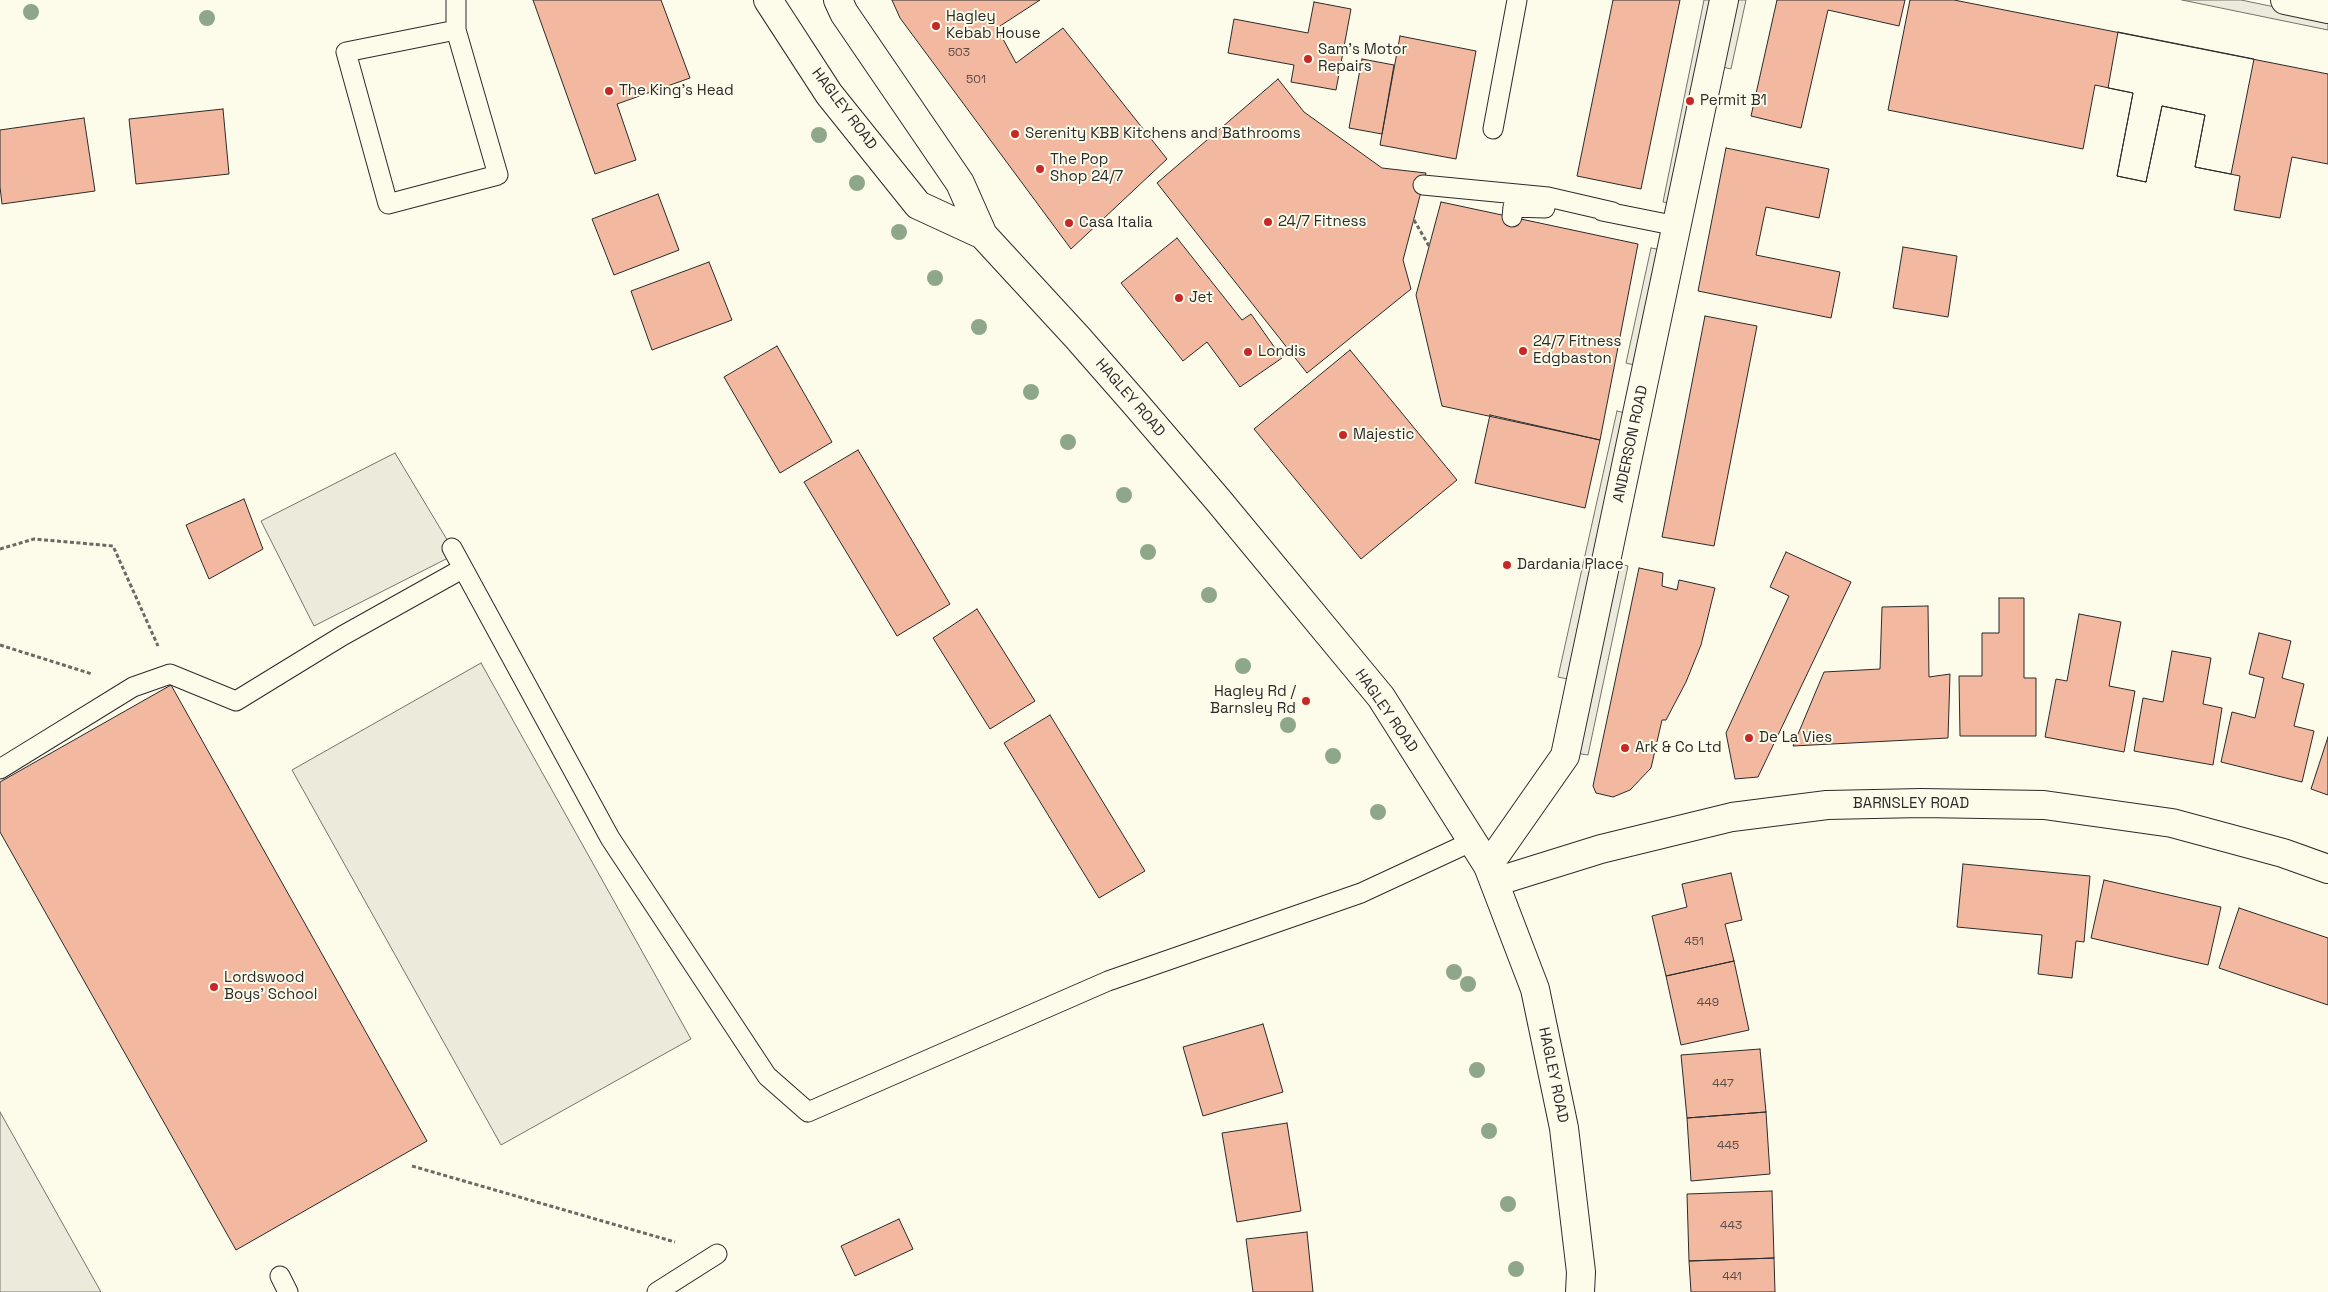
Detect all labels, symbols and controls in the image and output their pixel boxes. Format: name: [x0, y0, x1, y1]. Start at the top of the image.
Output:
place label: Hagley Kebab House: [946, 8, 1041, 43]
marker: Hagley Kebab House: [930, 20, 942, 32]
place label: Sam's Motor Repairs: [1318, 41, 1407, 76]
house number: 503: [948, 46, 970, 60]
marker: Sam's Motor Repairs: [1302, 53, 1314, 65]
street label: HAGLEY ROAD: [807, 65, 881, 153]
house number: 501: [966, 73, 986, 87]
place label: The King's Head: [619, 82, 734, 100]
marker: The King's Head: [603, 85, 615, 97]
place label: Permit B1: [1700, 92, 1767, 110]
marker: Permit B1: [1684, 95, 1696, 107]
place label: Serenity KBB Kitchens and Bathrooms: [1025, 125, 1301, 143]
marker: Serenity KBB Kitchens and Bathrooms: [1009, 128, 1021, 140]
place label: The Pop Shop 24/7: [1050, 151, 1123, 186]
marker: The Pop Shop 24/7: [1034, 163, 1046, 175]
place label: 24/7 Fitness: [1278, 213, 1366, 231]
place label: Casa Italia: [1079, 214, 1153, 232]
marker: 24/7 Fitness: [1262, 216, 1274, 228]
marker: Casa Italia: [1063, 217, 1075, 229]
place label: Jet: [1189, 289, 1213, 307]
marker: Jet: [1173, 292, 1185, 304]
place label: 24/7 Fitness Edgbaston: [1533, 333, 1621, 368]
place label: Londis: [1258, 343, 1306, 361]
marker: 24/7 Fitness Edgbaston: [1517, 345, 1529, 357]
marker: Londis: [1242, 346, 1254, 358]
street label: HAGLEY ROAD: [1091, 355, 1169, 441]
street label: ANDERSON ROAD: [1610, 384, 1652, 504]
place label: Majestic: [1353, 426, 1414, 444]
marker: Majestic: [1337, 429, 1349, 441]
place label: Dardania Place: [1517, 556, 1624, 574]
marker: Dardania Place: [1501, 559, 1513, 571]
street label: HAGLEY ROAD: [1351, 666, 1421, 756]
place label: Hagley Rd / Barnsley Rd: [1210, 683, 1296, 718]
marker: Hagley Rd / Barnsley Rd: [1300, 695, 1312, 707]
place label: De La Vies: [1759, 729, 1832, 747]
marker: De La Vies: [1743, 732, 1755, 744]
place label: Ark & Co Ltd: [1635, 739, 1722, 757]
marker: Ark & Co Ltd: [1619, 742, 1631, 754]
street label: BARNSLEY ROAD: [1853, 795, 1969, 813]
house number: 451: [1684, 935, 1704, 949]
place label: Lordswood Boys' School: [224, 969, 317, 1004]
marker: Lordswood Boys' School: [208, 981, 220, 993]
house number: 449: [1697, 996, 1719, 1010]
street label: HAGLEY ROAD: [1534, 1025, 1572, 1125]
house number: 447: [1712, 1077, 1734, 1091]
house number: 445: [1717, 1139, 1739, 1153]
house number: 443: [1720, 1219, 1742, 1233]
house number: 441: [1722, 1270, 1742, 1284]

